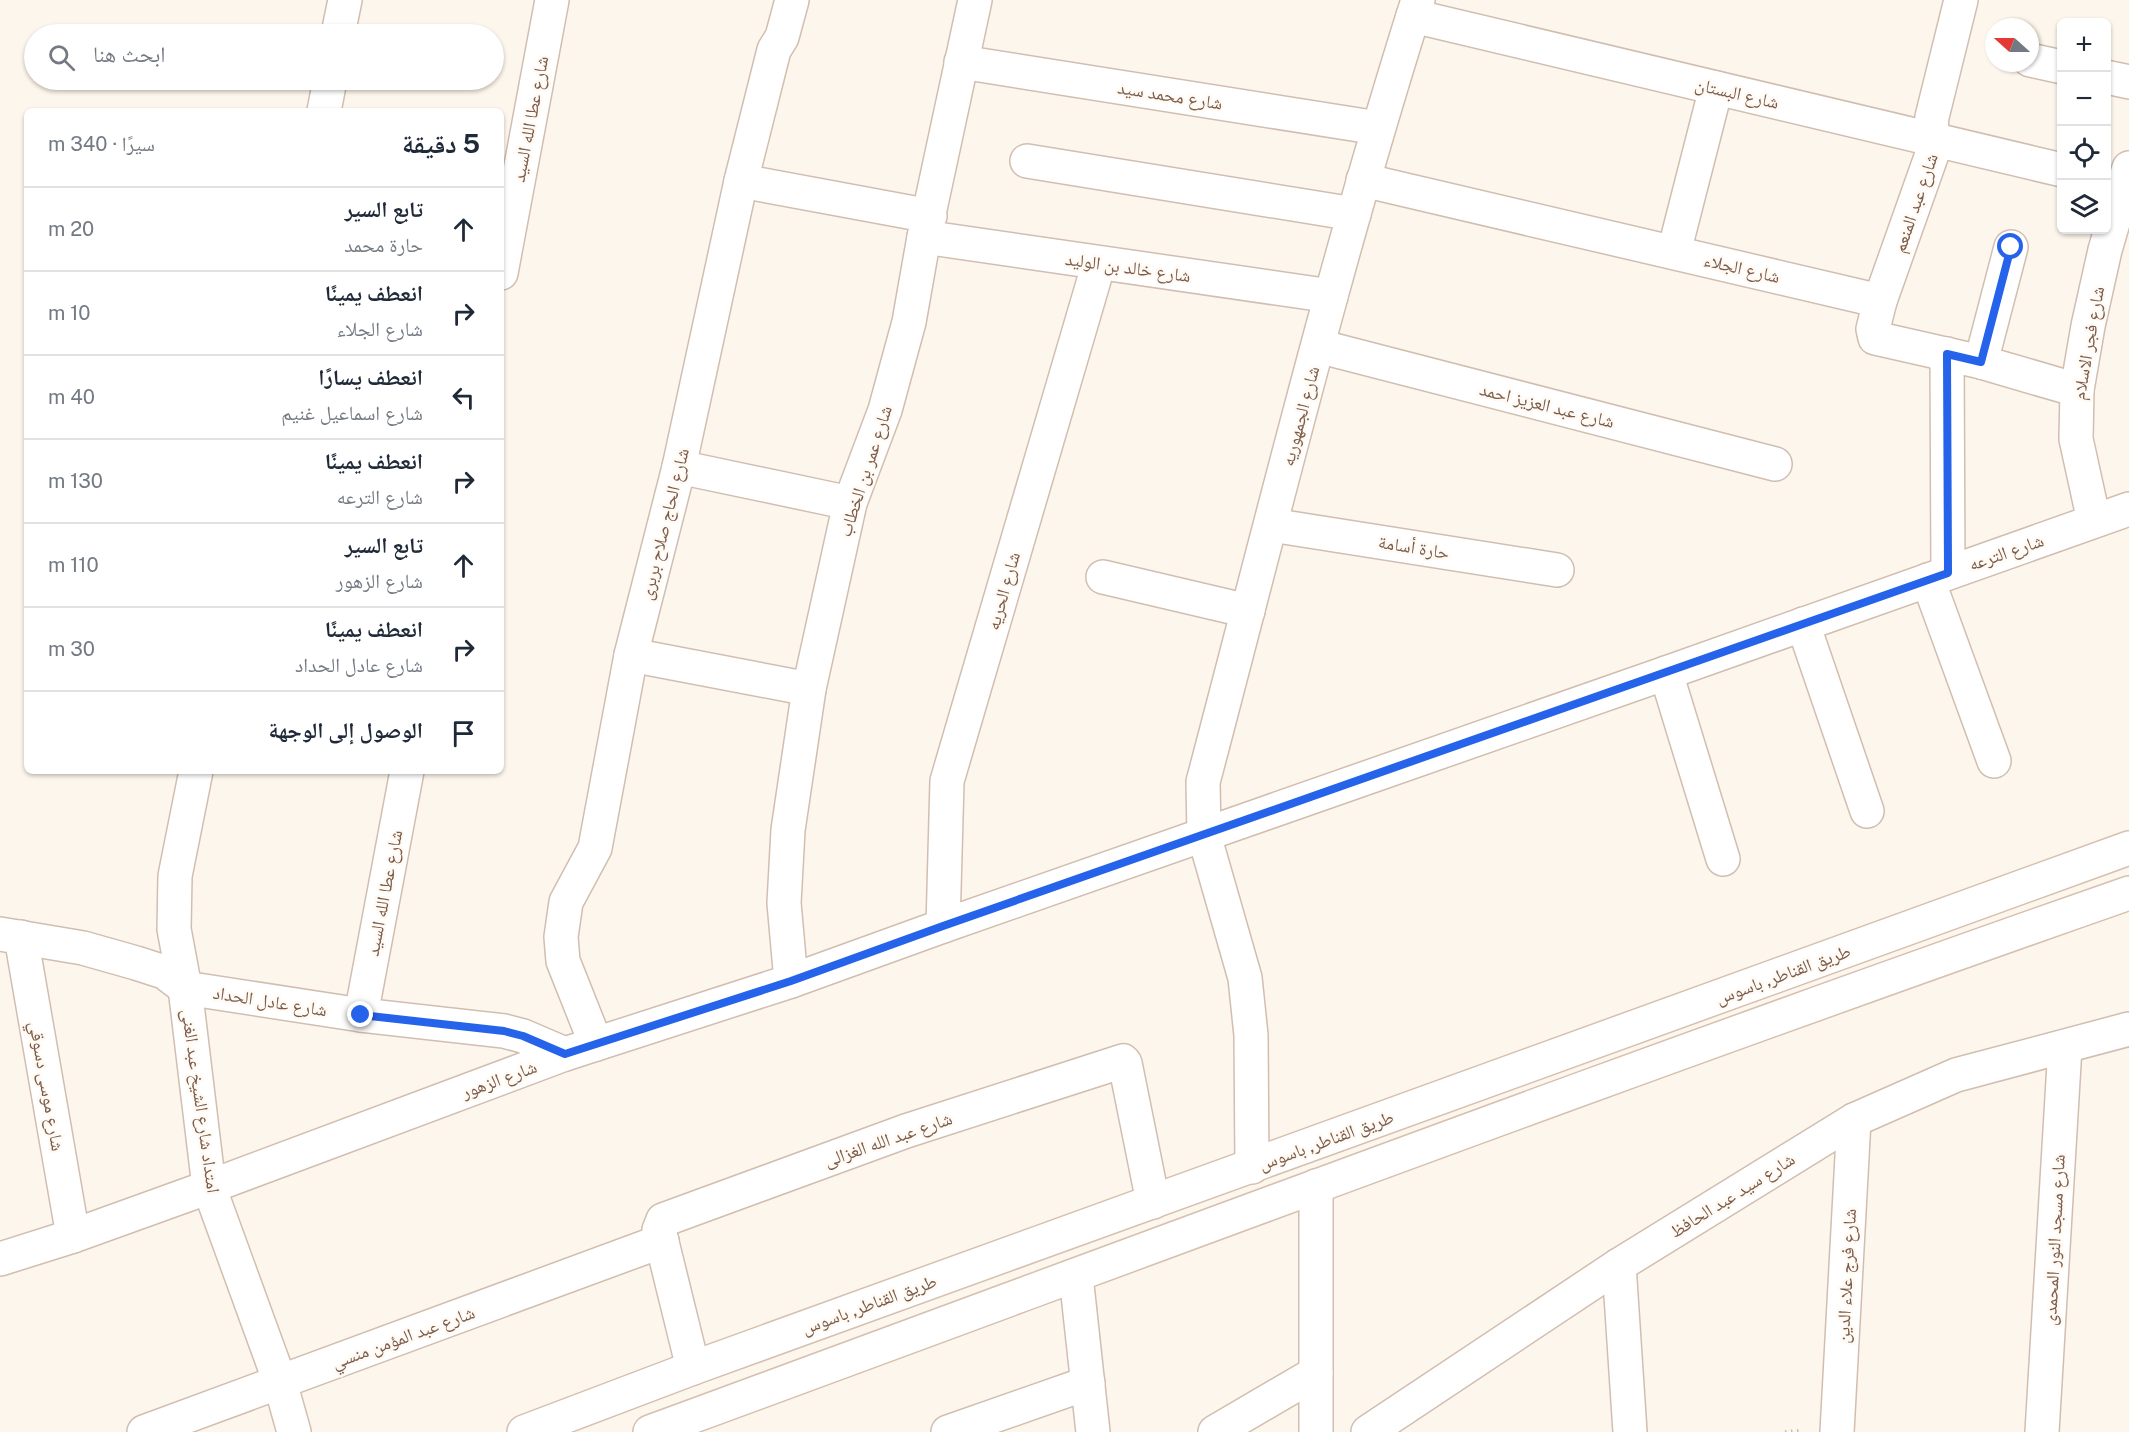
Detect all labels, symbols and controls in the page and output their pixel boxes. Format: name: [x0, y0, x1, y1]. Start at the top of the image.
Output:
north arrow: [1985, 18, 2039, 72]
map controls: [2057, 18, 2111, 234]
button: +: [2057, 18, 2111, 72]
search box: [24, 24, 504, 90]
icon: search: [45, 41, 78, 74]
text: ابحث هنا: [93, 41, 165, 67]
street label: شارع عطا الله السيد: [507, 54, 554, 184]
button: −: [2057, 72, 2111, 126]
street label: شارع البستان: [1693, 73, 1781, 114]
street label: شارع محمد سيد: [1116, 76, 1224, 115]
button: locate: [2057, 126, 2111, 180]
text: 5 دقيقة: [402, 128, 480, 159]
text: سيرًا · 340 m: [48, 132, 155, 156]
street label: شارع عبد المنعم: [1888, 151, 1944, 256]
button: layers: [2057, 180, 2111, 234]
text: تابع السير: [345, 196, 423, 222]
icon: ahead: [447, 213, 480, 246]
text: 20 m: [48, 217, 94, 241]
text: حارة محمد: [344, 233, 423, 257]
route start: [1997, 233, 2023, 259]
street label: شارع خالد بن الوليد: [1064, 248, 1192, 287]
street label: شارع الجلاء: [1702, 249, 1782, 288]
text: انعطف يمينًا: [325, 280, 423, 306]
street label: شارع فجر الاسلام: [2068, 285, 2110, 402]
icon: right: [447, 297, 480, 330]
text: 10 m: [48, 301, 91, 325]
text: شارع الجلاء: [337, 317, 423, 341]
text: انعطف يسارًا: [318, 364, 423, 390]
street label: شارع الجمهوريه: [1277, 364, 1324, 469]
street label: شارع عبد العزيز احمد: [1477, 378, 1617, 433]
icon: left: [447, 381, 480, 414]
text: 40 m: [48, 385, 95, 409]
text: شارع اسماعيل غنيم: [281, 401, 423, 425]
street label: شارع عمر بن الخطاب: [834, 403, 897, 539]
street label: شارع الحاج صلاح بربرى: [635, 446, 695, 603]
text: انعطف يمينًا: [325, 448, 423, 474]
icon: right: [447, 465, 480, 498]
text: 130 m: [48, 469, 103, 493]
text: شارع الترعه: [337, 485, 423, 509]
street label: شارع الترعه: [1966, 529, 2046, 576]
street label: حارة أسامة: [1377, 531, 1451, 563]
text: تابع السير: [345, 532, 423, 558]
icon: ahead: [447, 549, 480, 582]
street label: شارع الحريه: [982, 550, 1025, 633]
text: 110 m: [48, 553, 99, 577]
text: شارع الزهور: [336, 569, 423, 593]
text: انعطف يمينًا: [325, 616, 423, 642]
icon: right: [447, 633, 480, 666]
text: 30 m: [48, 637, 95, 661]
text: شارع عادل الحداد: [295, 653, 423, 677]
text: الوصول إلى الوجهة: [268, 717, 423, 743]
icon: arrive: [447, 717, 480, 750]
street label: شارع عطا الله السيد: [361, 828, 408, 958]
street label: طريق القناطر, باسوس: [1713, 940, 1854, 1009]
street label: شارع عادل الحداد: [211, 982, 329, 1021]
route end: [347, 1001, 373, 1027]
street label: امتداد شارع الشيخ عبد الغنى: [176, 1008, 224, 1195]
street label: شارع موسى دسوقي: [21, 1019, 69, 1153]
street label: شارع الزهور: [458, 1056, 540, 1104]
street label: طريق القناطر, باسوس: [1256, 1106, 1397, 1175]
street label: شارع عبد الله الغزالى: [821, 1107, 955, 1172]
street label: شارع سيد عبد الحافظ: [1666, 1148, 1799, 1243]
street label: شارع مسجد النور المحمدى: [2039, 1154, 2070, 1326]
street label: شارع فرج علاء الدين: [1832, 1208, 1862, 1344]
street label: طريق القناطر, باسوس: [799, 1270, 940, 1339]
street label: شارع عبد المؤمن منسي: [329, 1301, 479, 1377]

